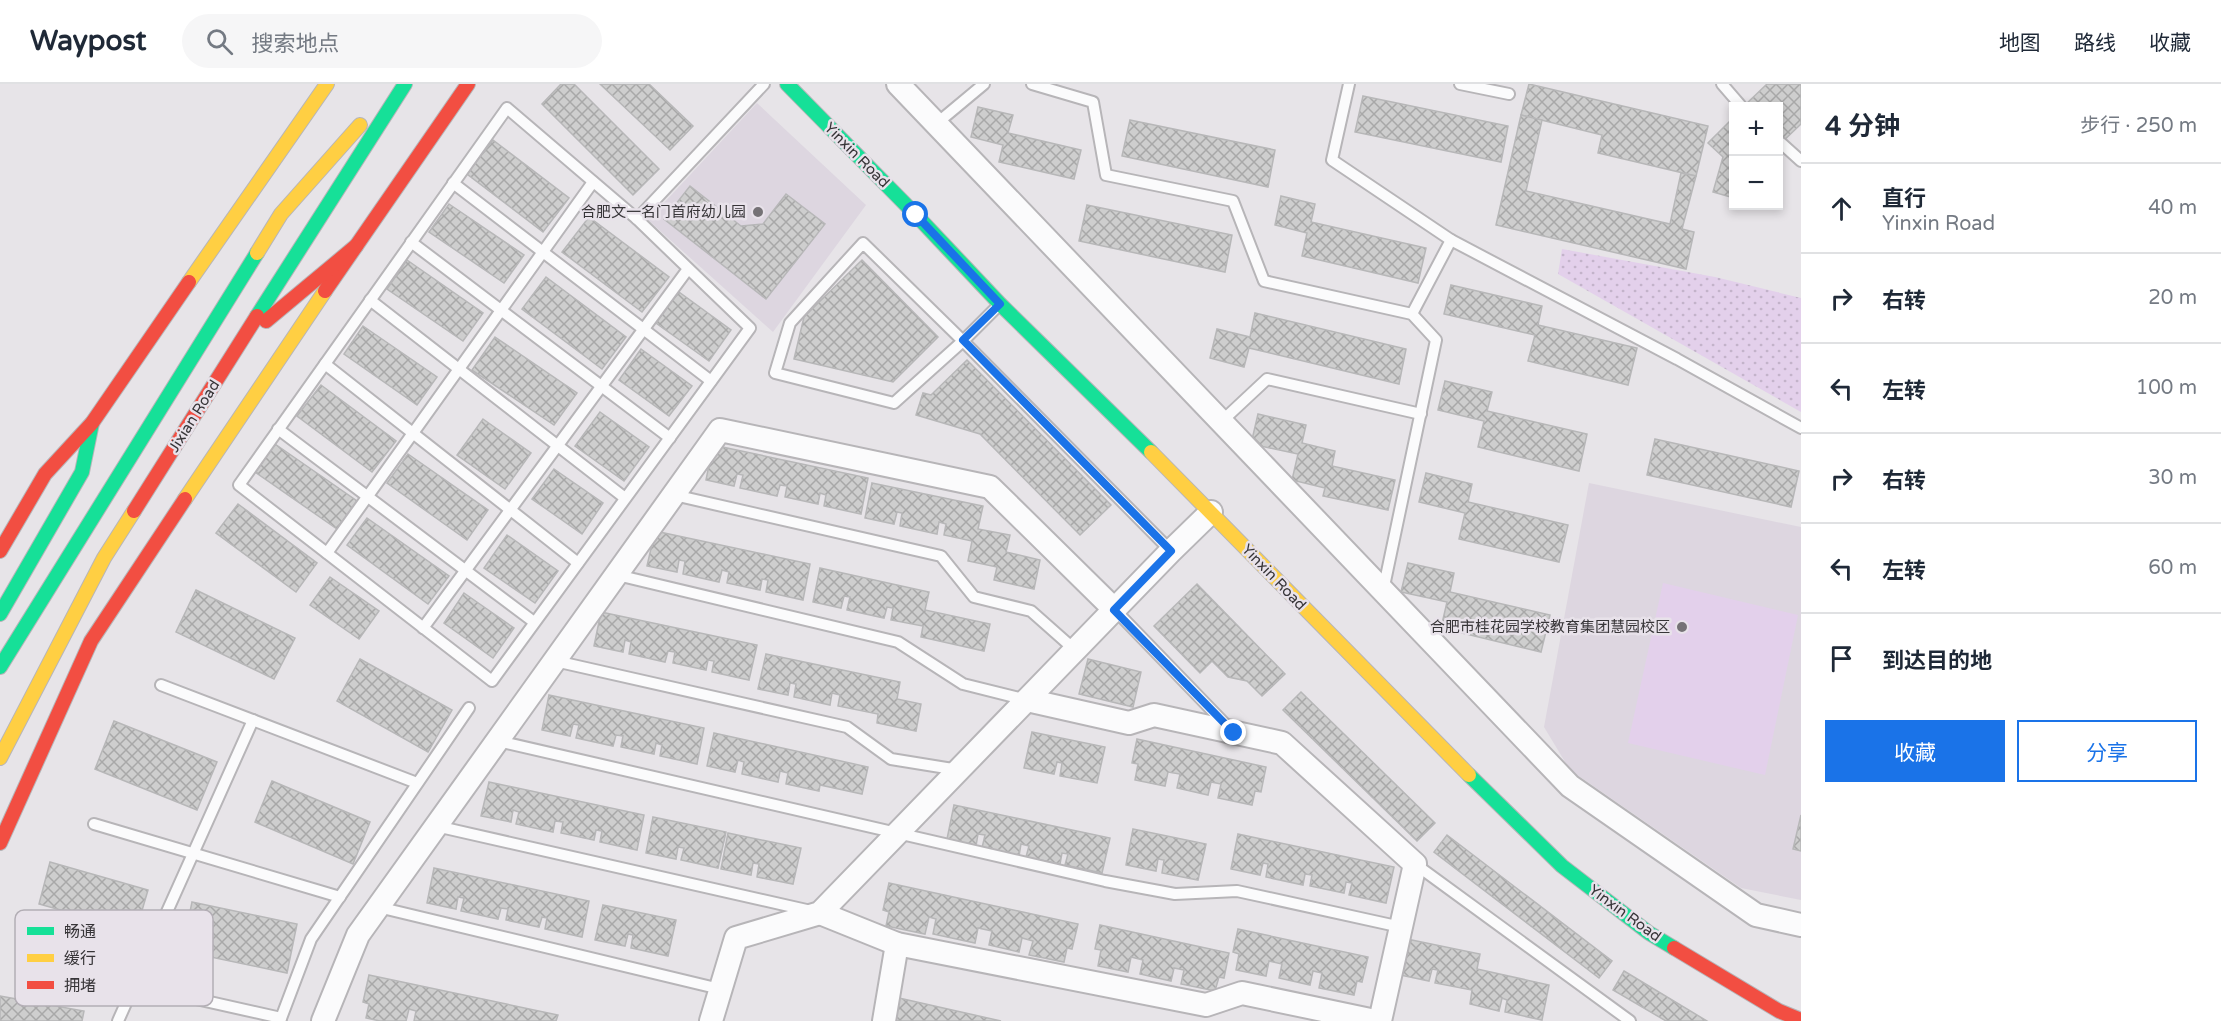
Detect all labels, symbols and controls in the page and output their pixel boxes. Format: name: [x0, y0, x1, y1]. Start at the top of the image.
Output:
search box: [182, 14, 602, 68]
text: Waypost: [30, 24, 146, 58]
icon: search: [203, 25, 236, 58]
text: 搜索地点: [251, 31, 339, 57]
text: 地图: [1999, 31, 2041, 56]
text: 路线: [2074, 31, 2116, 56]
text: 收藏: [2149, 31, 2191, 56]
map controls: [1729, 102, 1783, 210]
button: +: [1729, 102, 1783, 156]
text: 4 分钟: [1825, 111, 1900, 142]
text: 步行 · 250 m: [2080, 114, 2197, 138]
street label: Yinxin Road: [821, 119, 893, 191]
button: −: [1729, 156, 1783, 210]
text: 直行: [1882, 186, 1926, 212]
icon: ahead: [1825, 192, 1858, 225]
text: 40 m: [2148, 196, 2197, 220]
route start: [902, 201, 928, 227]
place label: 合肥文一名门首府幼儿园: [581, 203, 746, 221]
marker: 合肥文一名门首府幼儿园: [751, 205, 765, 219]
text: Yinxin Road: [1882, 212, 1995, 236]
icon: right: [1825, 282, 1858, 315]
text: 20 m: [2148, 286, 2197, 310]
text: 右转: [1882, 288, 1926, 314]
icon: left: [1825, 372, 1858, 405]
text: 100 m: [2136, 376, 2197, 400]
street label: Jixian Road: [165, 377, 223, 455]
text: 左转: [1882, 378, 1926, 404]
icon: right: [1825, 462, 1858, 495]
text: 30 m: [2148, 466, 2197, 490]
text: 右转: [1882, 468, 1926, 494]
street label: Yinxin Road: [1238, 540, 1310, 614]
icon: left: [1825, 552, 1858, 585]
text: 60 m: [2148, 556, 2197, 580]
text: 左转: [1882, 558, 1926, 584]
place label: 合肥市桂花园学校教育集团慧园校区: [1430, 618, 1670, 636]
marker: 合肥市桂花园学校教育集团慧园校区: [1675, 620, 1689, 634]
icon: arrive: [1825, 642, 1858, 675]
text: 到达目的地: [1882, 648, 1992, 674]
route end: [1220, 719, 1246, 745]
button: 收藏: [1825, 720, 2005, 782]
button: 分享: [2017, 720, 2197, 782]
street label: Yinxin Road: [1585, 881, 1665, 945]
legend: [15, 910, 213, 1006]
text: 畅通: [64, 922, 96, 942]
text: 缓行: [64, 949, 96, 969]
text: 拥堵: [64, 976, 96, 996]

